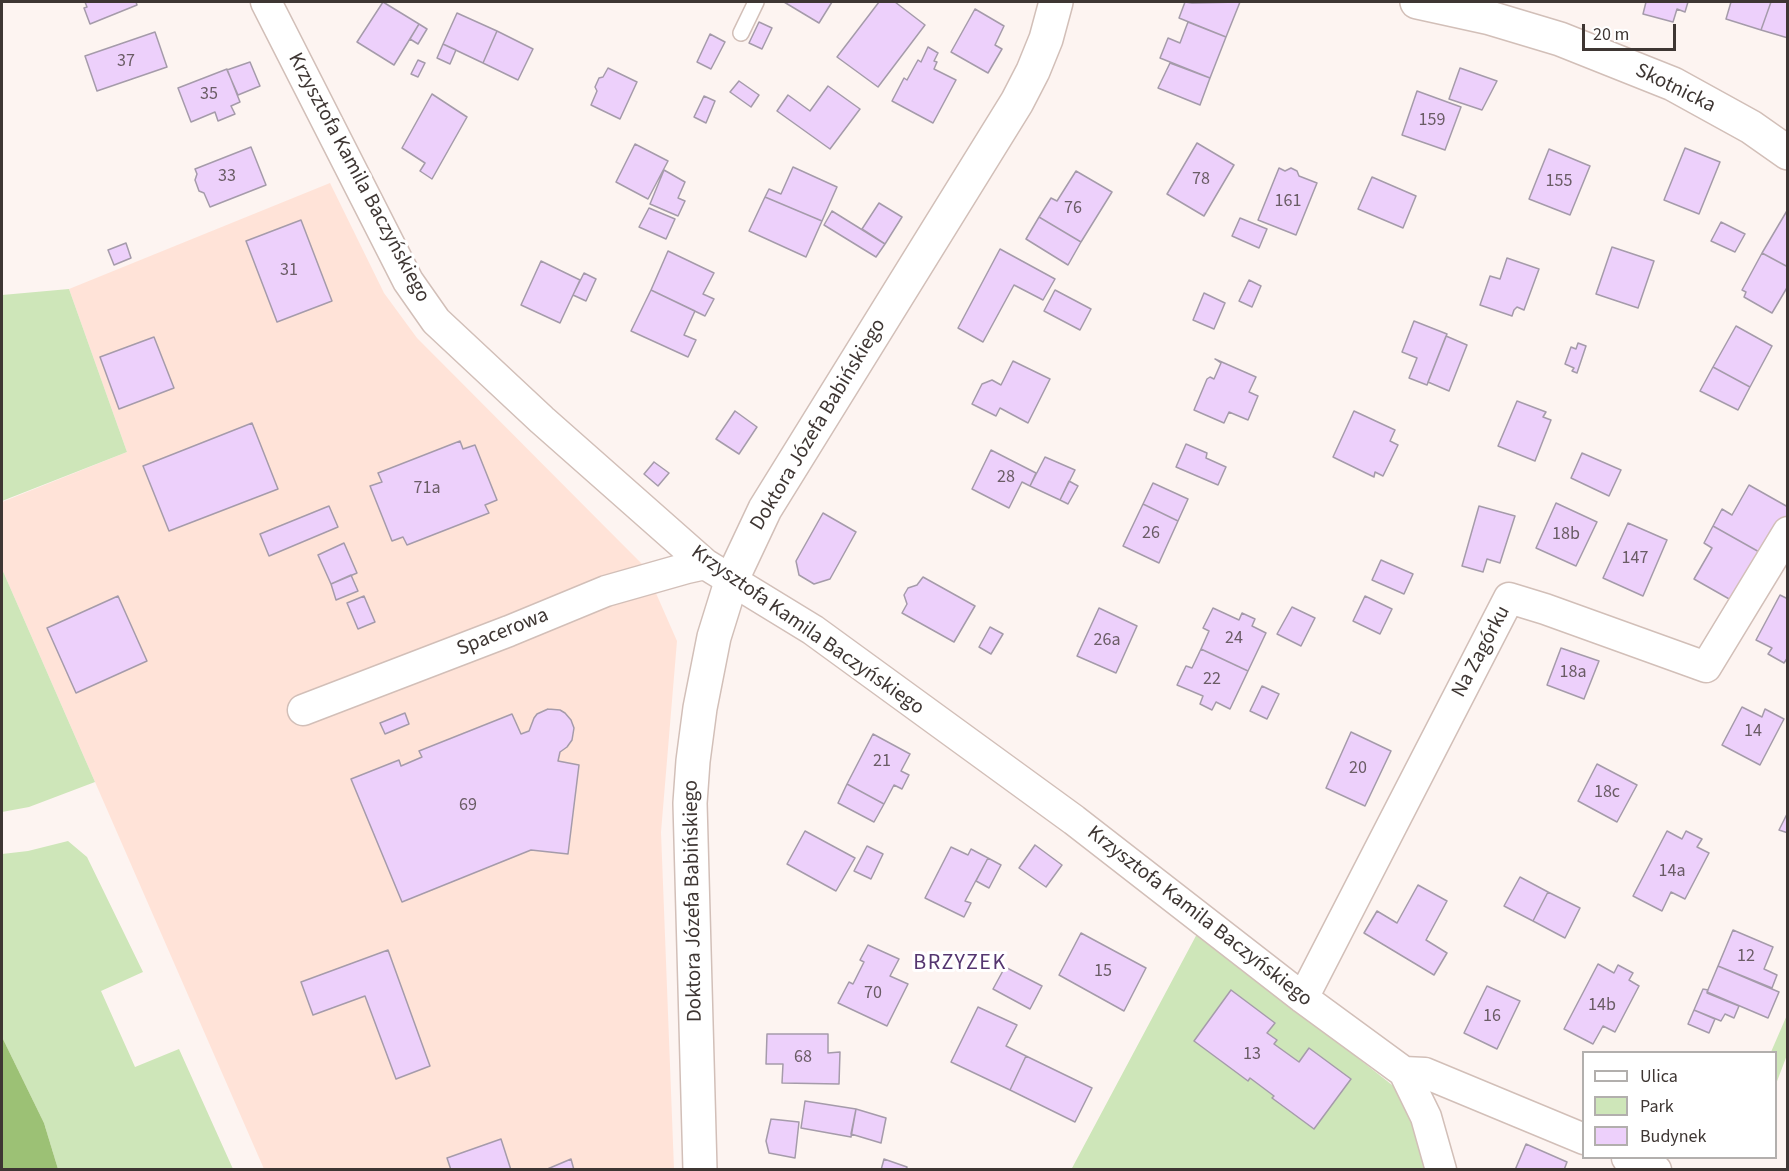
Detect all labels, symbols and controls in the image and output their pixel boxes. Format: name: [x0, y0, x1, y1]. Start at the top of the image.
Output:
scale bar: [1585, 12, 1680, 50]
text: 20 m: [1593, 22, 1629, 47]
street label: Krzysztofa Kamila Baczyńskiego: [281, 49, 435, 307]
house number: 37: [117, 51, 135, 73]
street label: Skotnicka: [1631, 59, 1719, 119]
house number: 35: [200, 84, 218, 106]
house number: 159: [1419, 110, 1445, 132]
house number: 33: [218, 166, 236, 188]
house number: 78: [1192, 169, 1210, 191]
house number: 155: [1546, 171, 1572, 193]
house number: 161: [1275, 191, 1301, 213]
house number: 76: [1064, 198, 1082, 220]
house number: 31: [280, 260, 298, 282]
street label: Doktora Józefa Babińskiego: [746, 315, 892, 535]
house number: 28: [997, 467, 1015, 489]
house number: 71a: [414, 478, 440, 500]
house number: 26: [1142, 523, 1160, 545]
house number: 18b: [1552, 524, 1580, 546]
street label: Krzysztofa Kamila Baczyńskiego: [686, 541, 928, 721]
house number: 147: [1622, 548, 1648, 570]
street label: Na Zagórku: [1447, 602, 1517, 702]
street label: Spacerowa: [454, 603, 552, 663]
house number: 24: [1225, 628, 1243, 650]
house number: 26a: [1094, 630, 1120, 652]
house number: 18a: [1560, 662, 1586, 684]
house number: 22: [1203, 669, 1221, 691]
house number: 14: [1744, 721, 1762, 743]
house number: 21: [873, 751, 891, 773]
house number: 20: [1349, 758, 1367, 780]
street label: Doktora Józefa Babińskiego: [679, 780, 709, 1022]
house number: 18c: [1594, 782, 1620, 804]
house number: 69: [459, 795, 477, 817]
street label: Krzysztofa Kamila Baczyńskiego: [1081, 821, 1317, 1013]
house number: 14a: [1659, 861, 1685, 883]
house number: 12: [1737, 946, 1755, 968]
district label: BRZYZEK: [913, 951, 1007, 977]
house number: 15: [1094, 961, 1112, 983]
house number: 70: [864, 983, 882, 1005]
house number: 14b: [1588, 995, 1616, 1017]
house number: 16: [1483, 1006, 1501, 1028]
house number: 13: [1243, 1044, 1261, 1066]
house number: 68: [794, 1047, 812, 1069]
legend: [1582, 1051, 1777, 1159]
text: Ulica: [1640, 1064, 1678, 1089]
text: Park: [1640, 1094, 1674, 1119]
text: Budynek: [1640, 1124, 1706, 1149]

